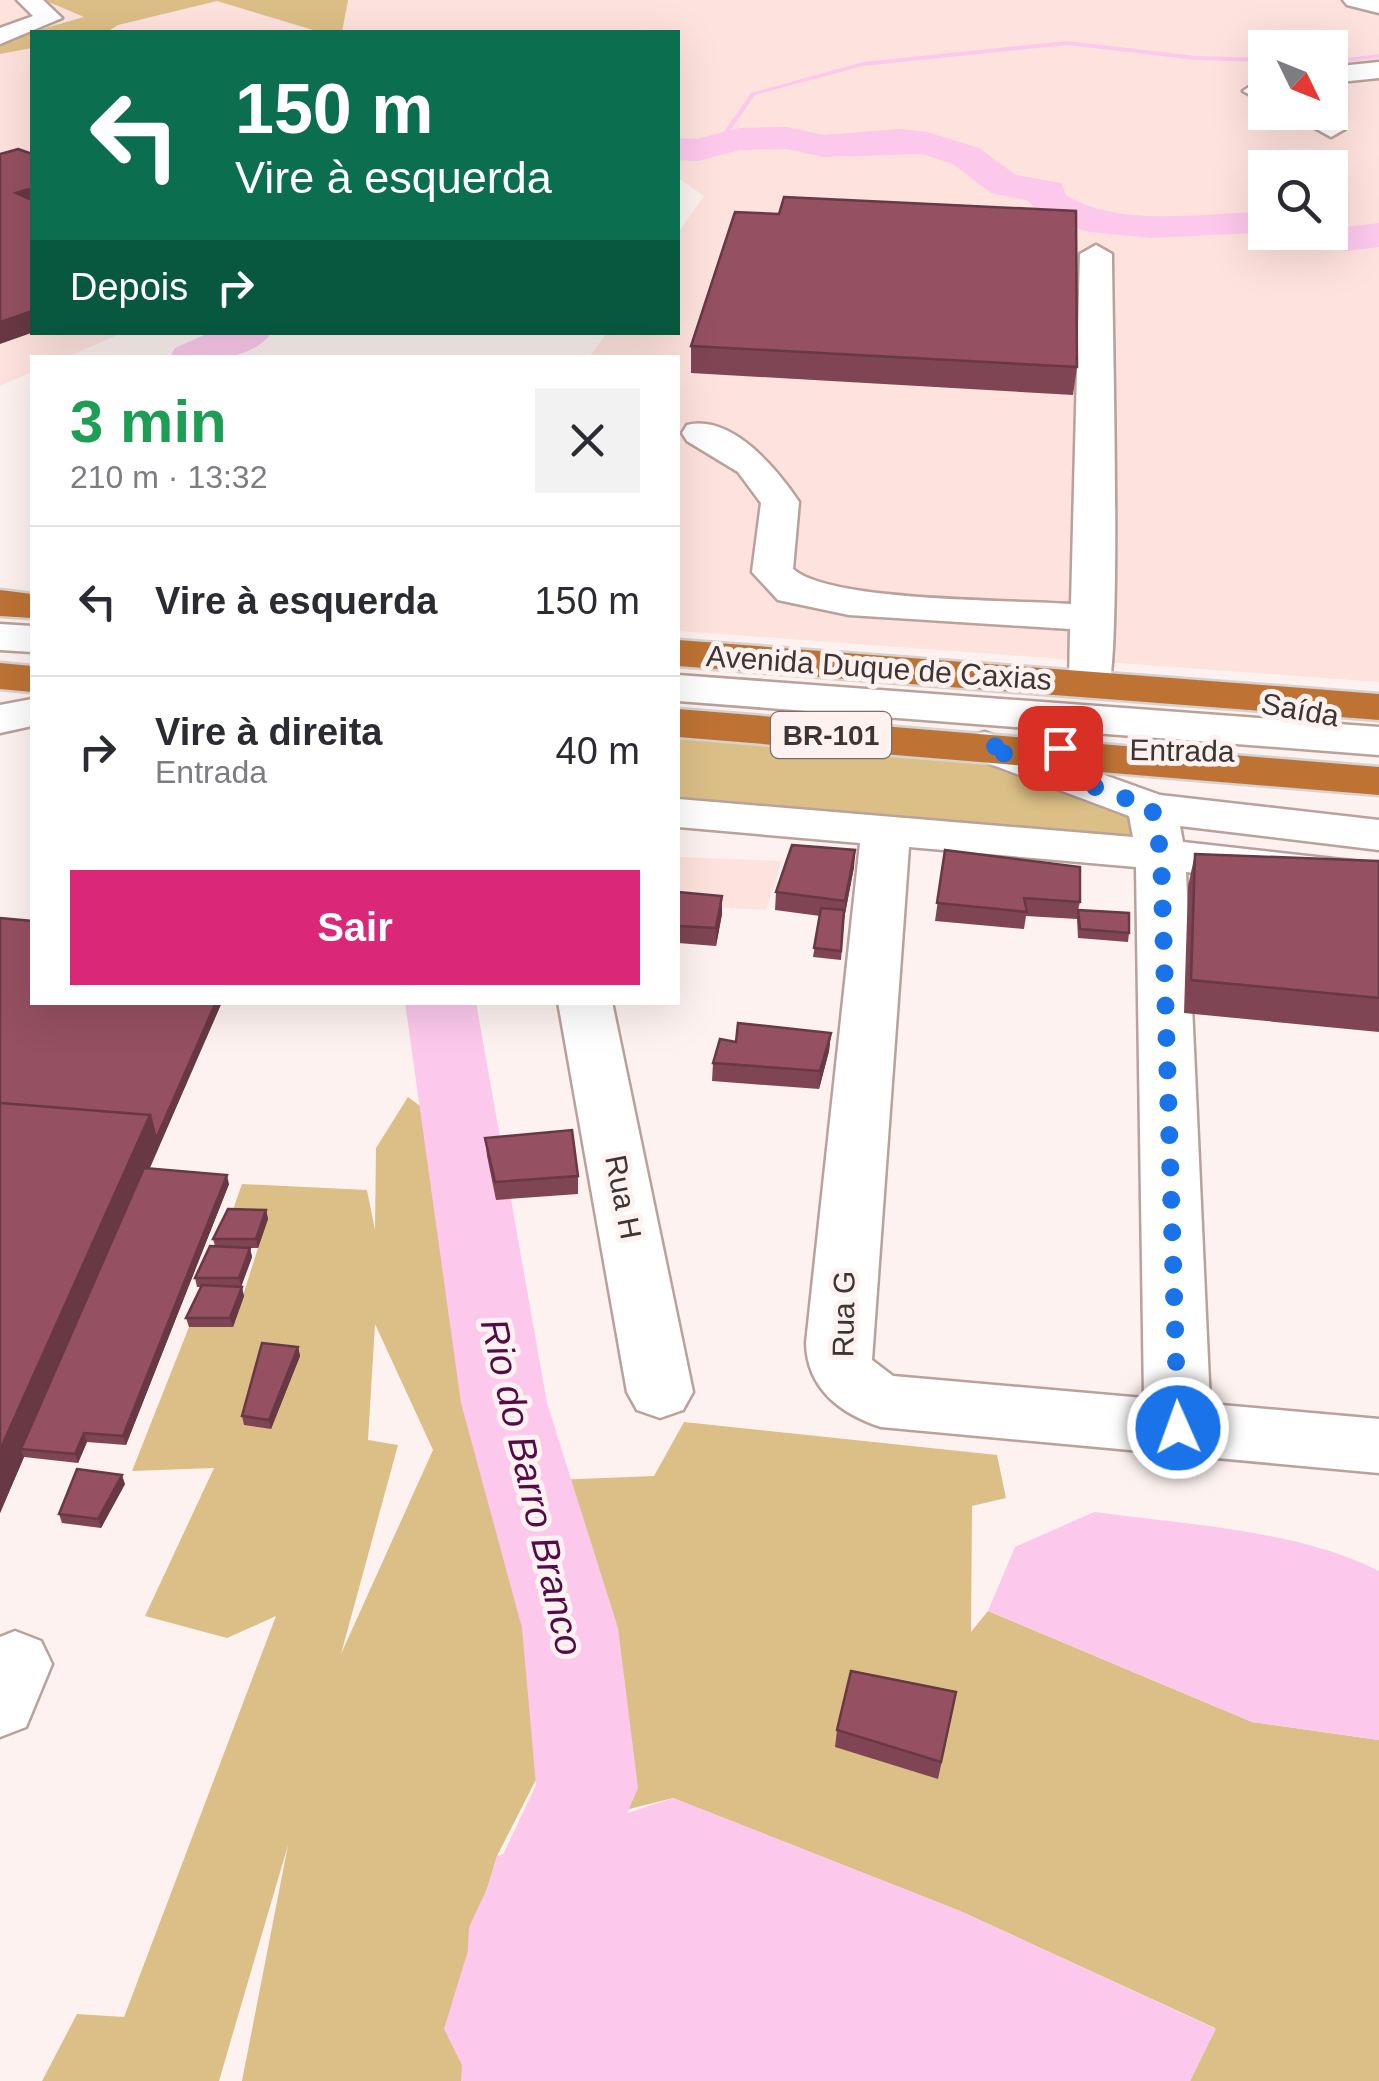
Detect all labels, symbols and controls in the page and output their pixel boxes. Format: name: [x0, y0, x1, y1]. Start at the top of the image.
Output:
north arrow: [1248, 30, 1348, 130]
map controls: [1248, 30, 1348, 250]
icon: left: [70, 70, 200, 200]
text: 150 m: [235, 70, 433, 148]
button: search: [1248, 150, 1348, 250]
text: Vire à esquerda: [235, 152, 552, 203]
icon: right: [208, 260, 263, 315]
text: Depois: [70, 266, 188, 308]
text: 3 min: [70, 388, 227, 455]
button: close: [535, 388, 640, 493]
text: 210 m · 13:32: [70, 459, 267, 495]
icon: left: [70, 574, 125, 629]
text: Vire à esquerda: [155, 580, 437, 622]
text: 150 m: [534, 580, 640, 622]
street label: Avenida Duque de Caxias: [705, 639, 1053, 696]
street label: Saída: [1259, 686, 1342, 733]
pin: [1018, 706, 1103, 791]
text: Vire à direita: [155, 711, 382, 753]
road number: BR-101: [771, 712, 891, 758]
icon: arrive: [1033, 721, 1088, 776]
icon: right: [70, 724, 125, 779]
text: 40 m: [556, 730, 640, 772]
street label: Entrada: [1129, 733, 1235, 768]
text: Entrada: [155, 754, 267, 790]
button: Sair: [70, 870, 640, 985]
street label: Rua H: [599, 1152, 648, 1242]
street label: Rua G: [826, 1270, 861, 1358]
water label: Rio do Barro Branco: [473, 1315, 591, 1659]
position arrow: [1126, 1376, 1230, 1480]

